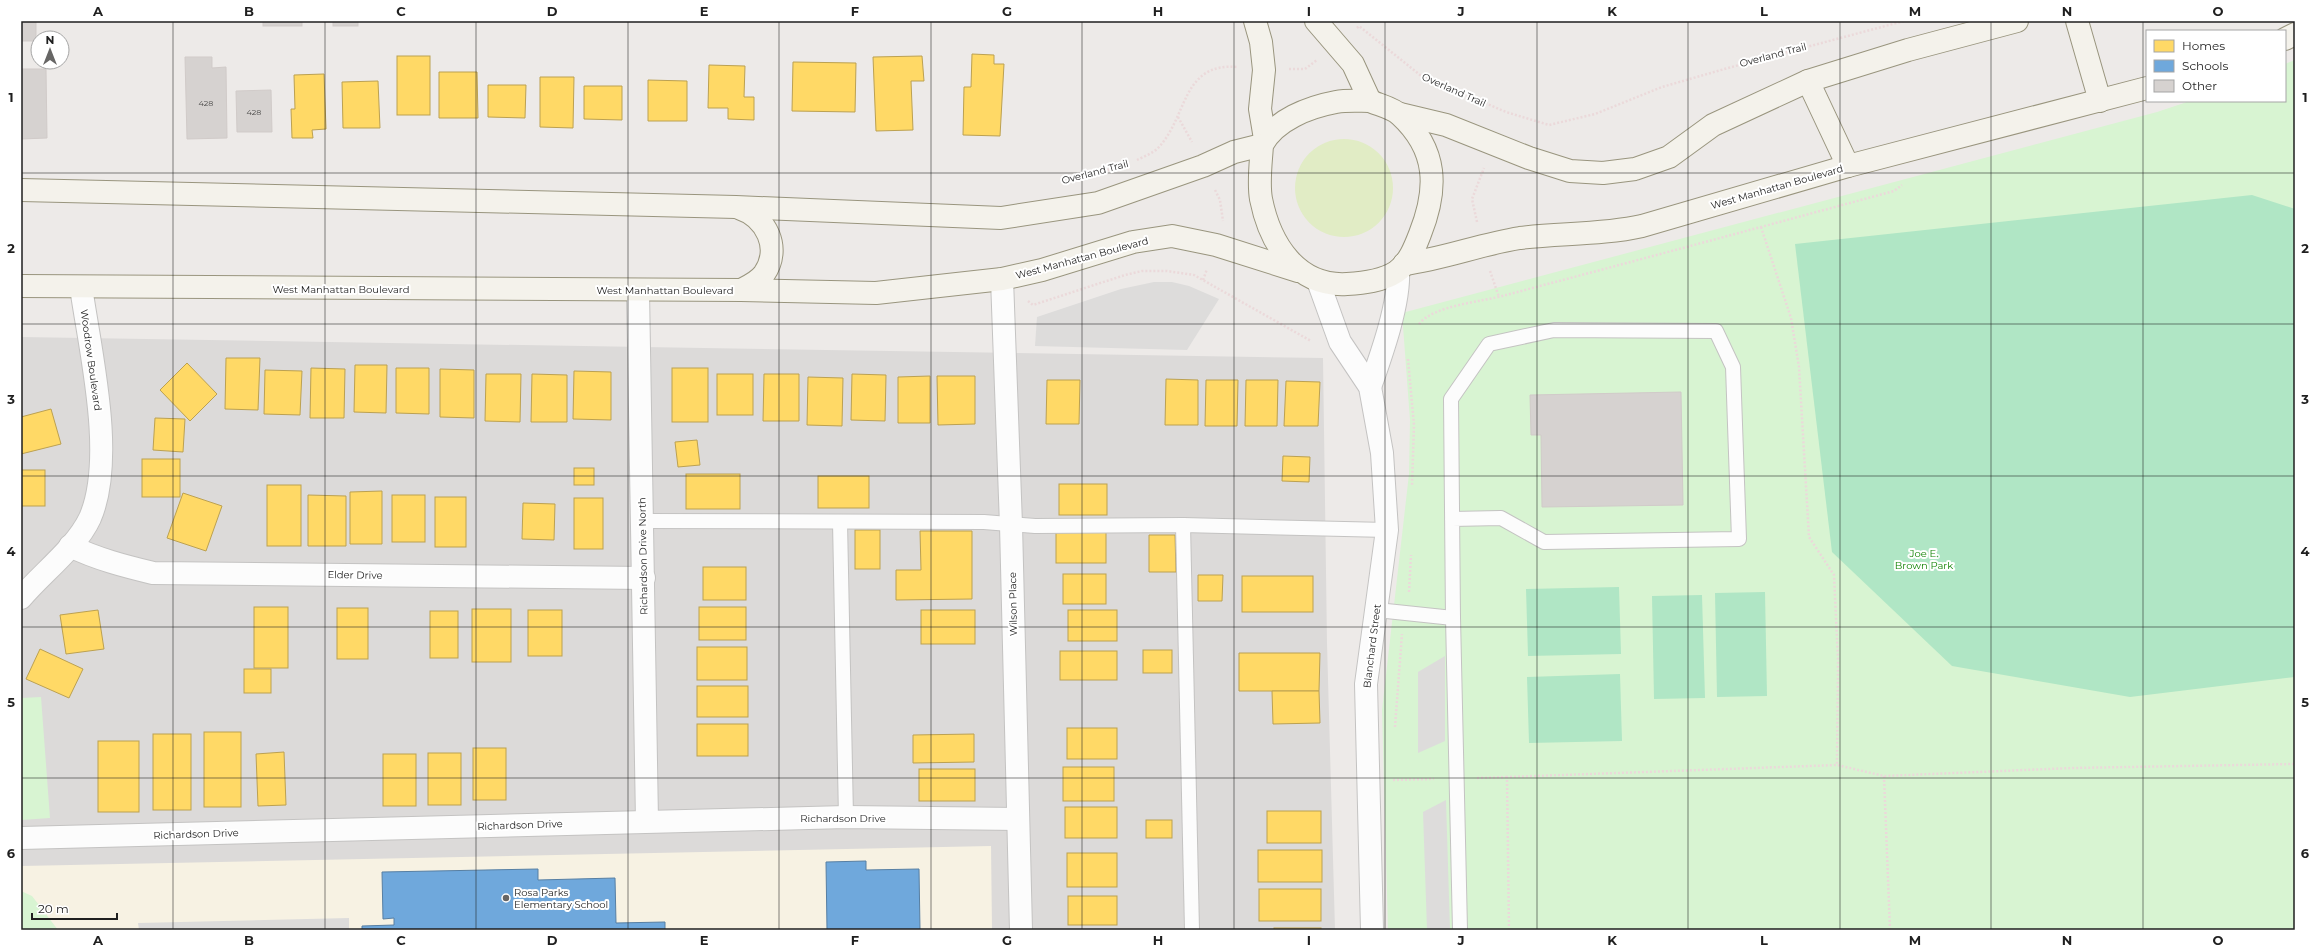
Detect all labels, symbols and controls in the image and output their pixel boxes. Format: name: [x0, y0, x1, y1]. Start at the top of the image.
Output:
text: A: [92, 3, 104, 19]
text: B: [244, 3, 254, 19]
text: C: [396, 3, 406, 19]
text: D: [547, 3, 558, 19]
text: E: [700, 3, 709, 19]
text: F: [851, 3, 859, 19]
text: G: [1002, 3, 1012, 19]
text: H: [1153, 3, 1163, 19]
text: I: [1307, 3, 1311, 19]
text: J: [1456, 3, 1465, 19]
text: K: [1607, 3, 1617, 19]
text: L: [1760, 3, 1768, 19]
text: M: [1909, 3, 1921, 19]
text: N: [2062, 3, 2072, 19]
text: O: [2213, 3, 2224, 19]
north arrow: [30, 30, 70, 70]
legend: [2146, 30, 2286, 102]
text: N: [46, 33, 54, 47]
text: Homes: [2182, 38, 2225, 53]
street label: Overland Trail: [1738, 40, 1808, 70]
text: Schools: [2182, 58, 2228, 73]
street label: Overland Trail: [1420, 70, 1488, 110]
text: Other: [2182, 78, 2217, 93]
text: 1: [8, 89, 14, 105]
text: 1: [2302, 89, 2308, 105]
house number: 428: [199, 98, 213, 108]
house number: 428: [247, 107, 261, 117]
street label: Overland Trail: [1060, 157, 1130, 187]
street label: West Manhattan Boulevard: [1709, 162, 1845, 212]
street label: West Manhattan Boulevard: [1014, 234, 1150, 282]
text: 2: [7, 240, 15, 256]
text: 2: [2301, 240, 2309, 256]
street label: West Manhattan Boulevard: [272, 283, 410, 296]
street label: West Manhattan Boulevard: [596, 284, 734, 297]
street label: Woodrow Boulevard: [77, 308, 105, 412]
text: 3: [6, 391, 15, 407]
text: 3: [2300, 391, 2309, 407]
street label: Richardson Drive North: [635, 497, 651, 615]
text: 4: [7, 543, 16, 559]
text: 4: [2301, 543, 2310, 559]
park label: Joe E. Brown Park: [1895, 547, 1953, 572]
street label: Elder Drive: [327, 568, 383, 582]
street label: Wilson Place: [1006, 572, 1020, 636]
street label: Blanchard Street: [1360, 603, 1384, 689]
text: 5: [7, 694, 15, 710]
text: 5: [2301, 694, 2309, 710]
street label: Richardson Drive: [800, 812, 886, 825]
street label: Richardson Drive: [477, 817, 563, 833]
street label: Richardson Drive: [153, 826, 239, 842]
text: 6: [7, 845, 16, 861]
text: 6: [2301, 845, 2310, 861]
place label: Rosa Parks Elementary School: [514, 886, 608, 911]
marker: Rosa Parks Elementary School: [501, 893, 511, 903]
scale bar: [32, 895, 117, 921]
text: 20 m: [38, 901, 69, 916]
text: A: [92, 932, 104, 948]
text: B: [244, 932, 254, 948]
text: C: [396, 932, 406, 948]
text: D: [547, 932, 558, 948]
text: E: [700, 932, 709, 948]
text: F: [851, 932, 859, 948]
text: G: [1002, 932, 1012, 948]
text: H: [1153, 932, 1163, 948]
text: I: [1307, 932, 1311, 948]
text: J: [1456, 932, 1465, 948]
text: K: [1607, 932, 1617, 948]
text: L: [1760, 932, 1768, 948]
text: M: [1909, 932, 1921, 948]
text: N: [2062, 932, 2072, 948]
text: O: [2213, 932, 2224, 948]

